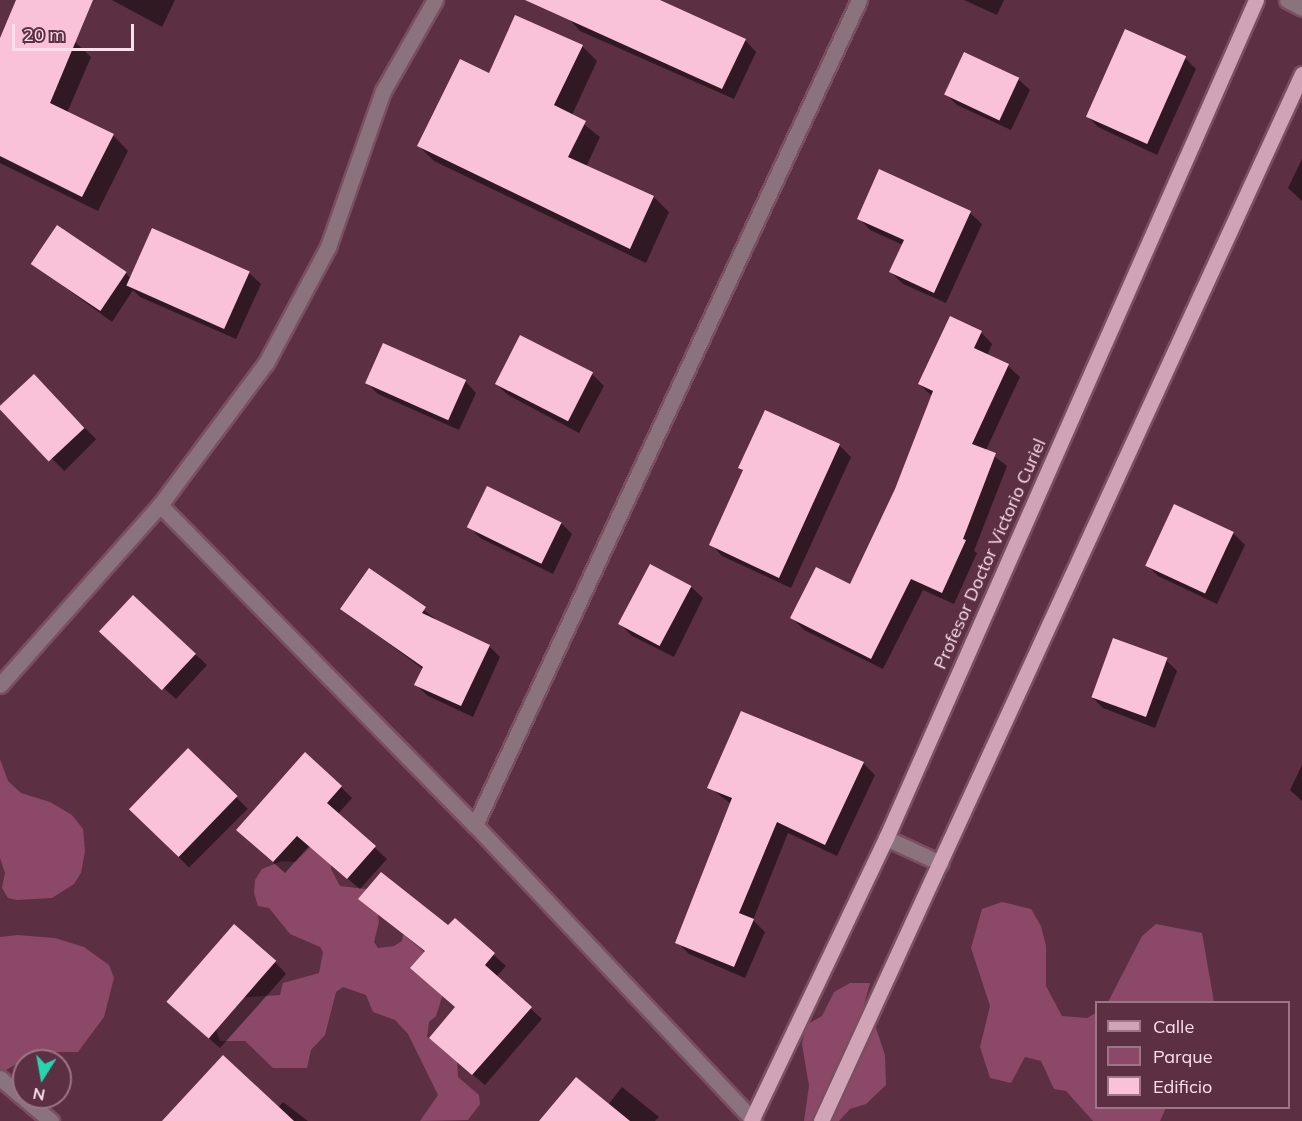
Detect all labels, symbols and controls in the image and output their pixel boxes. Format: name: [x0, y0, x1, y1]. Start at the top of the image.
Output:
scale bar: [15, 12, 136, 50]
text: 20 m: [23, 23, 65, 46]
street label: Profesor Doctor Victorio Curiel: [929, 435, 1051, 673]
legend: [1095, 1001, 1290, 1109]
text: Calle: [1153, 1015, 1194, 1038]
text: Parque: [1153, 1045, 1212, 1068]
north arrow: [12, 1049, 72, 1109]
text: Edificio: [1153, 1075, 1212, 1098]
text: N: [31, 1084, 47, 1106]

